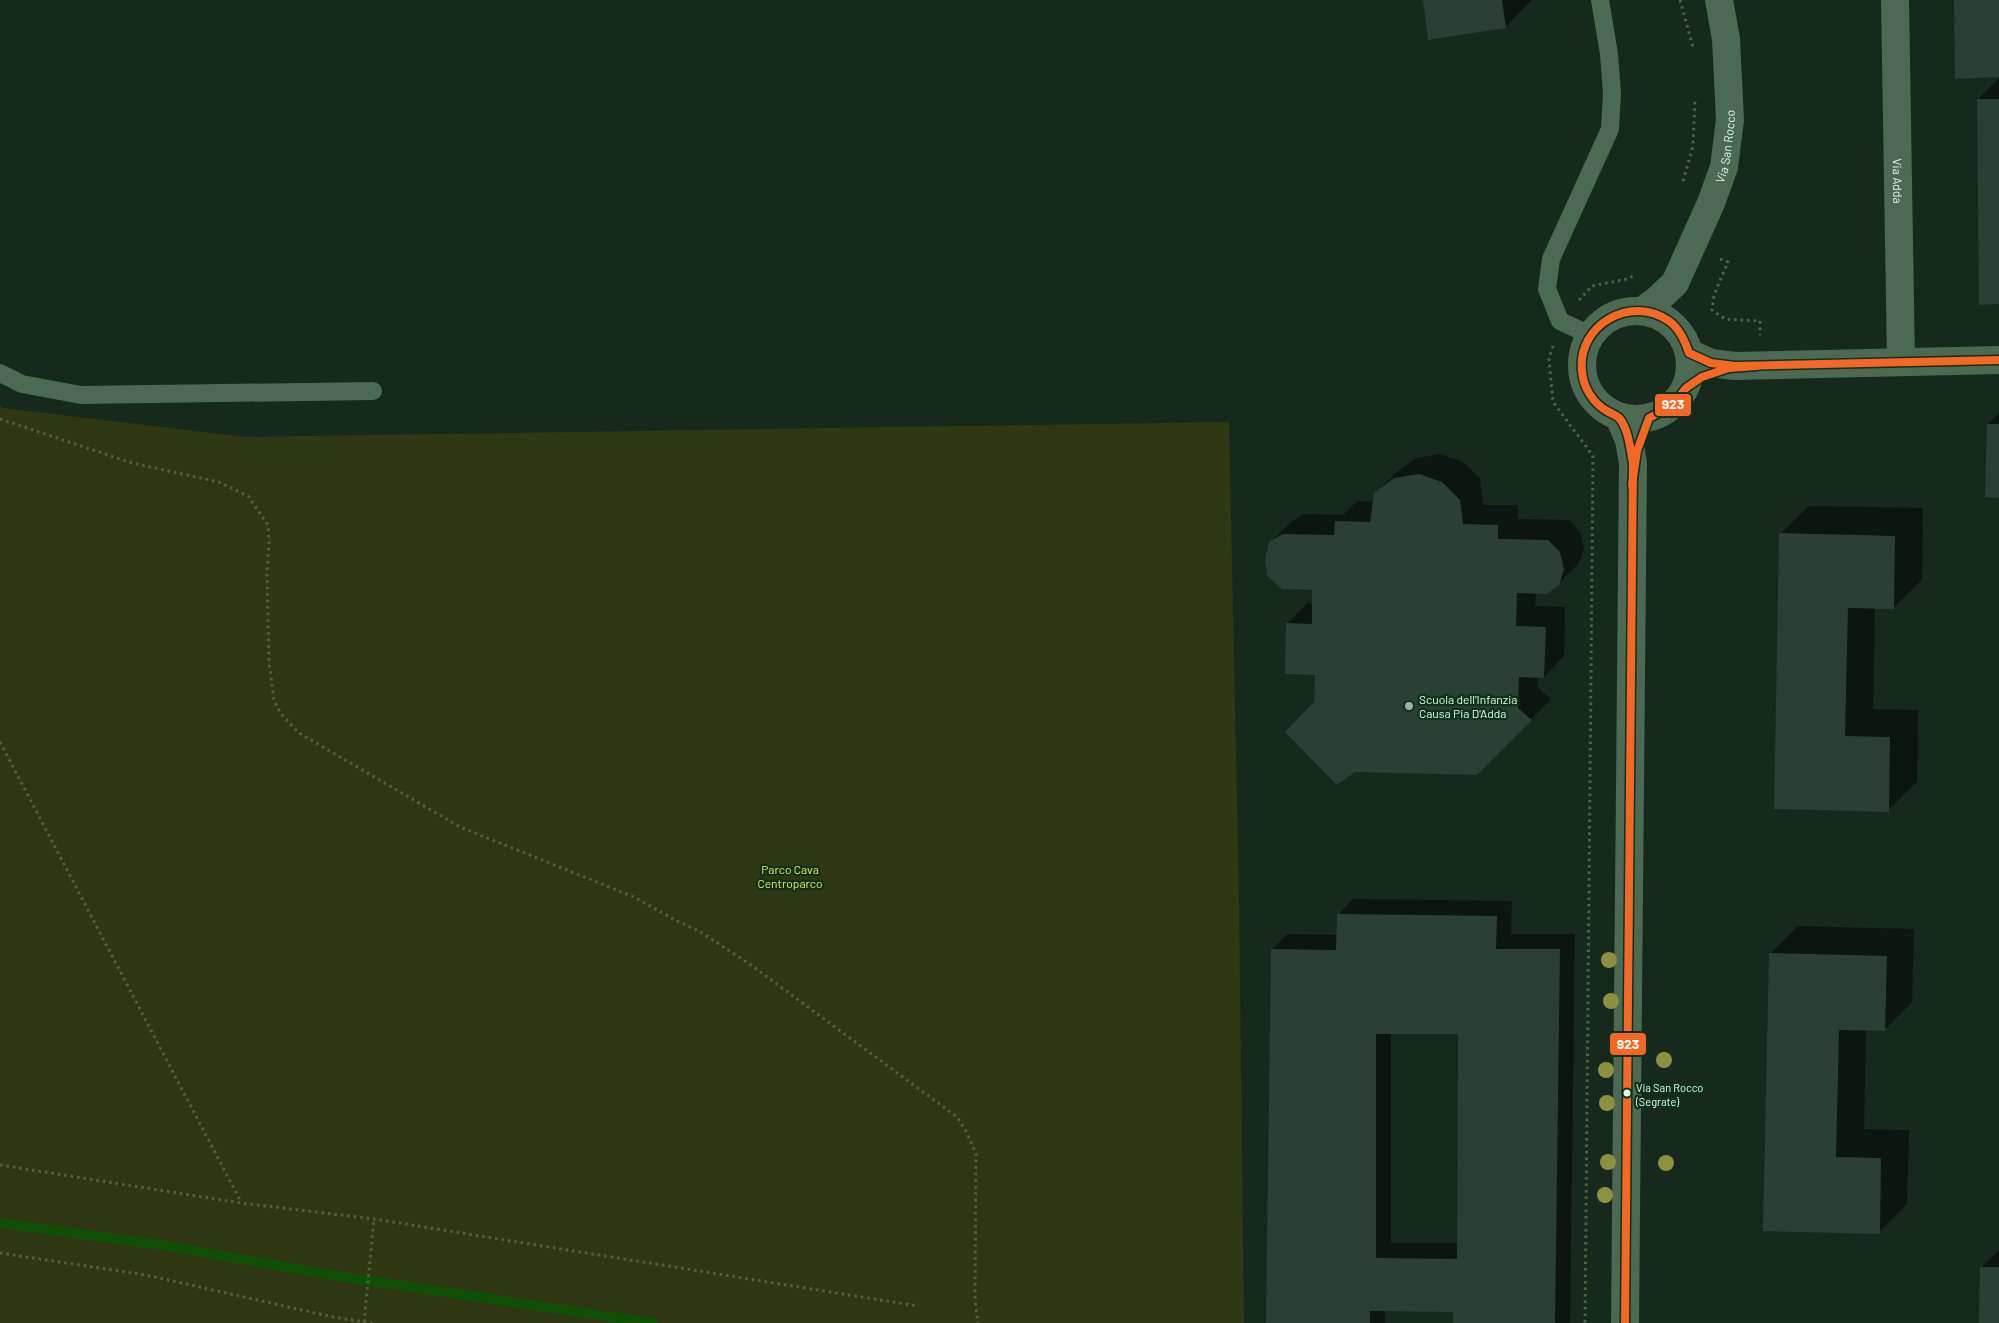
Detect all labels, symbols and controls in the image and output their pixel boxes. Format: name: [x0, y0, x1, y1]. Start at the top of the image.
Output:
street label: Via San Rocco: [1712, 110, 1737, 185]
street label: Via Adda: [1891, 158, 1905, 204]
line badge: 923: [1654, 393, 1692, 417]
text: 923: [1662, 395, 1684, 412]
place label: Scuola dell'Infanzia Causa Pia D'Adda: [1419, 692, 1517, 720]
marker: Scuola dell'Infanzia Causa Pia D'Adda: [1403, 700, 1415, 712]
park label: Parco Cava Centroparco: [757, 862, 823, 890]
line badge: 923: [1609, 1032, 1647, 1056]
text: 923: [1617, 1035, 1639, 1052]
place label: Via San Rocco (Segrate): [1635, 1081, 1703, 1108]
marker: Via San Rocco (Segrate): [1622, 1088, 1632, 1098]

